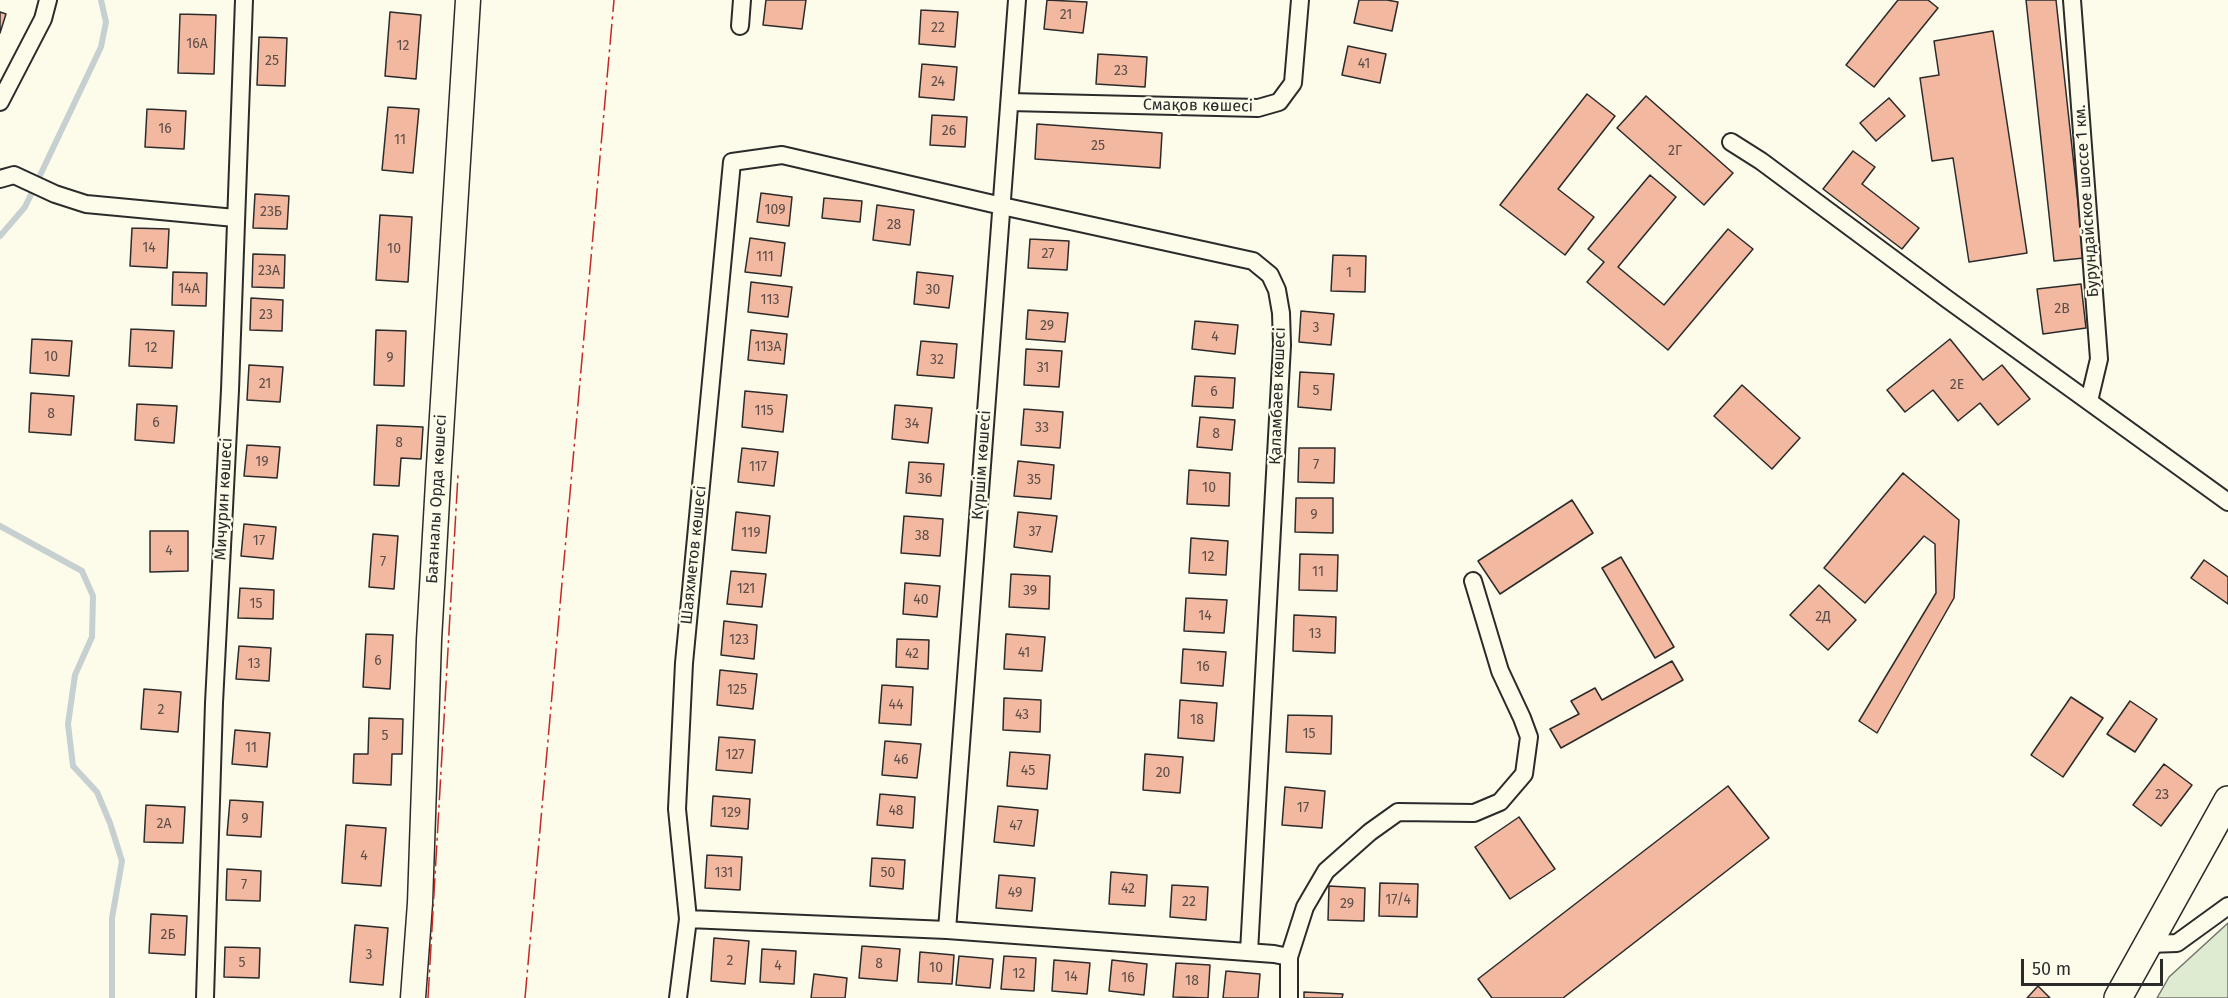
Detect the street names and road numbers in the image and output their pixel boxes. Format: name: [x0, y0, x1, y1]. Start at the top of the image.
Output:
street label: Смақов көшесі: [1143, 95, 1253, 117]
street label: Бурундайское шоссе 1 км.: [2071, 104, 2103, 298]
street label: Қаламбаев көшесі: [1266, 327, 1290, 465]
street label: Күршім көшесі: [969, 409, 995, 521]
street label: Бағаналы Орда көшесі: [423, 414, 451, 584]
street label: Мичурин көшесі: [211, 437, 237, 561]
street label: Шаяхметов көшесі: [677, 485, 711, 625]

